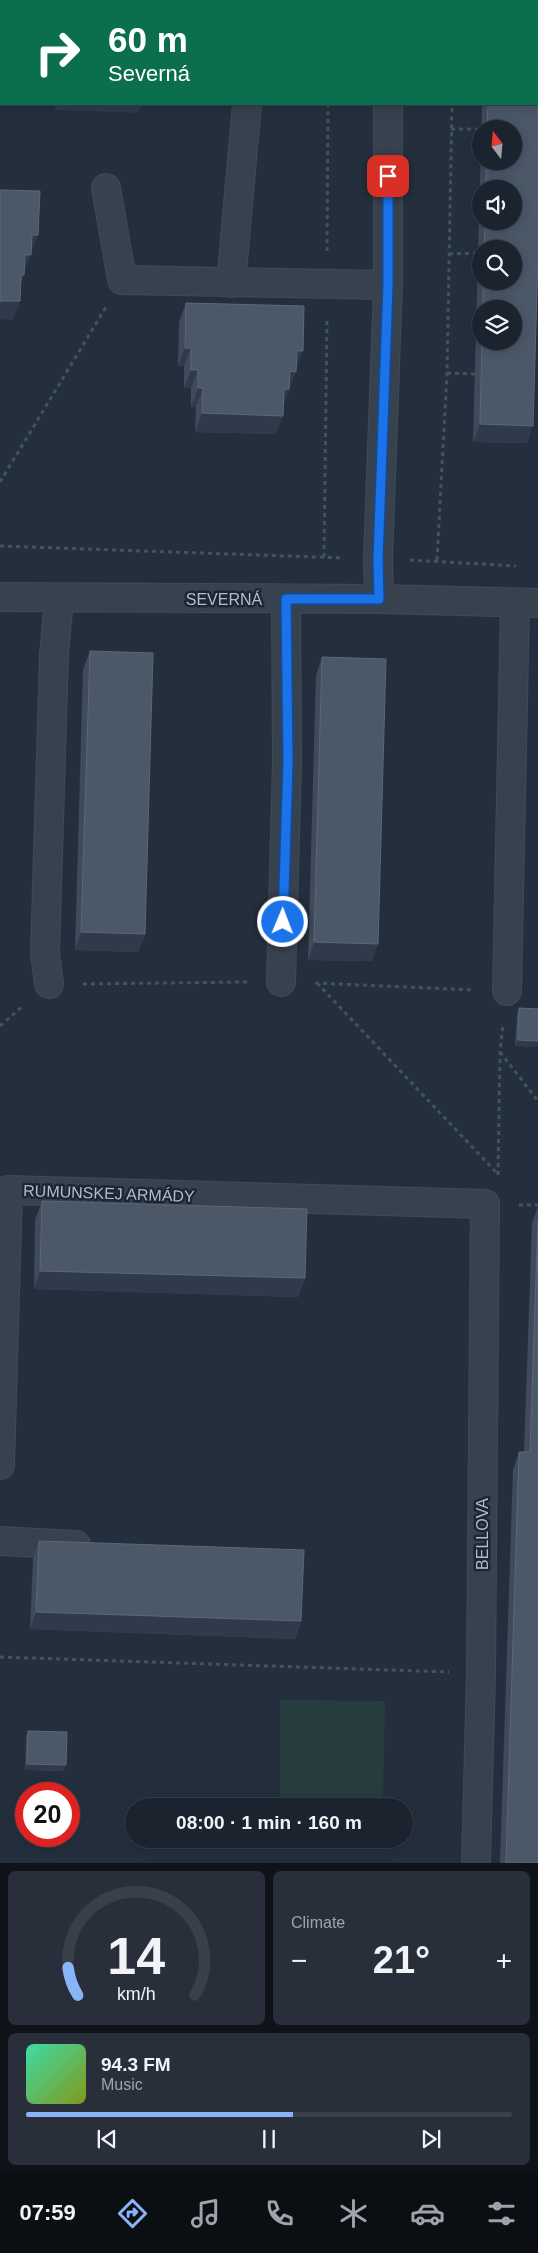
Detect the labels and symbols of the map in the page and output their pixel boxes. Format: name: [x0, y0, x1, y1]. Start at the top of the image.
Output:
north arrow: [472, 120, 522, 170]
pin: [367, 155, 409, 197]
street label: SEVERNÁ: [186, 590, 263, 608]
position arrow: [256, 895, 308, 947]
street label: RUMUNSKEJ ARMÁDY: [23, 1181, 195, 1205]
street label: BELLOVA: [474, 1498, 491, 1570]
speed limit sign: 20: [15, 1782, 80, 1847]

